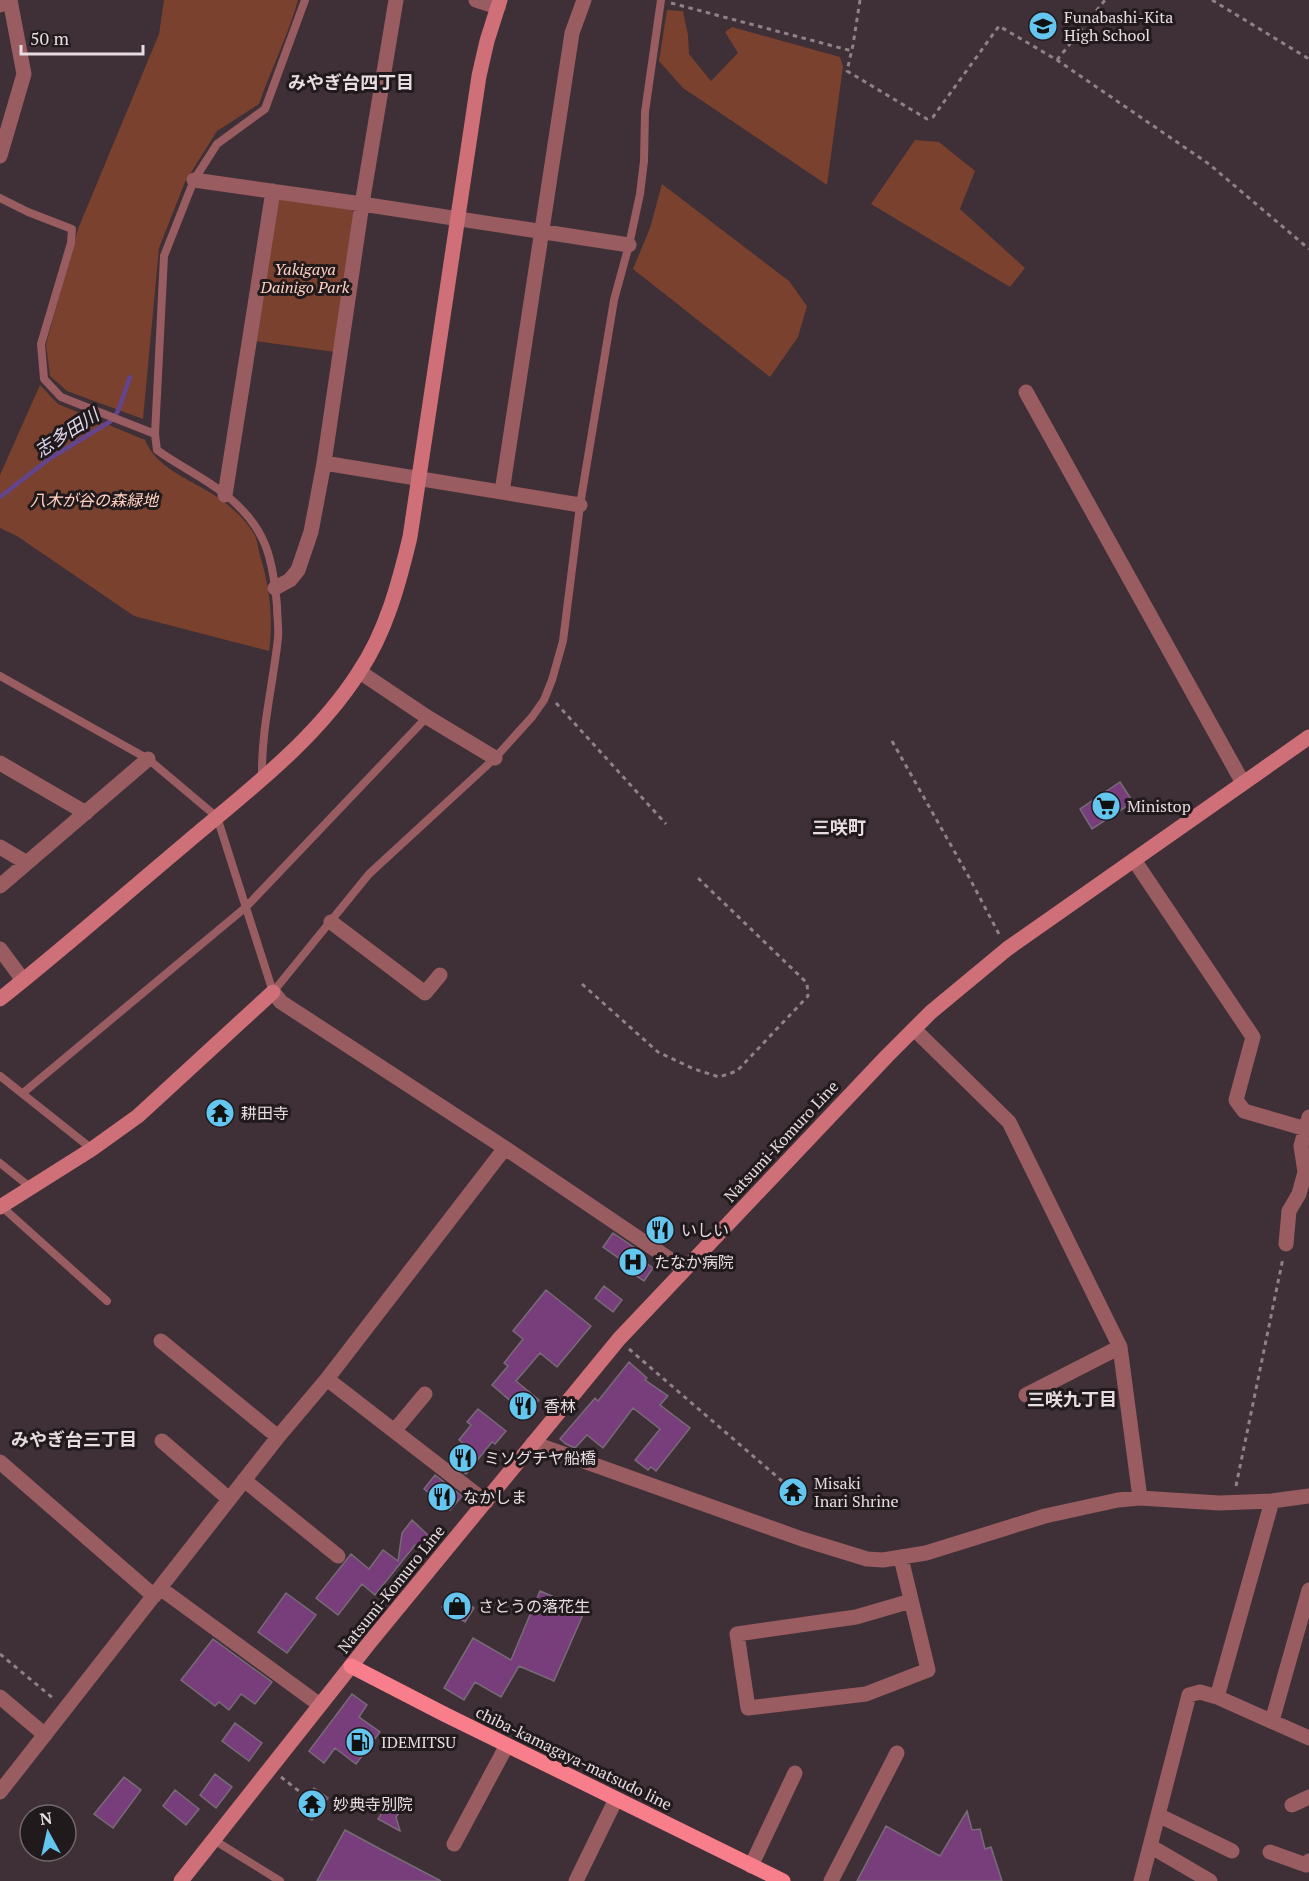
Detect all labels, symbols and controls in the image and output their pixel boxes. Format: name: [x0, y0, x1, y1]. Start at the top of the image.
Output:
place label: Funabashi-Kita High School: [1064, 6, 1173, 46]
school or university icon: Funabashi-Kita High School: [1027, 10, 1059, 42]
scale bar: [21, 18, 142, 56]
text: 50 m: [30, 26, 70, 50]
district label: みやぎ台四丁目: [288, 70, 414, 94]
park label: Yakigaya Dainigo Park: [260, 258, 350, 298]
water label: 志多田川: [30, 401, 105, 462]
park label: 八木が谷の森緑地: [30, 489, 160, 511]
supermarket icon: Ministop: [1090, 790, 1122, 822]
place label: Ministop: [1127, 795, 1191, 817]
district label: 三咲町: [812, 815, 866, 839]
street label: Natsumi-Komuro Line: [719, 1075, 843, 1207]
temple icon: 耕田寺: [204, 1097, 236, 1129]
place label: 耕田寺: [241, 1102, 289, 1124]
restaurant icon: いしい: [644, 1214, 676, 1246]
place label: いしい: [681, 1219, 729, 1241]
hospital icon: たなか病院: [617, 1246, 649, 1278]
place label: たなか病院: [654, 1251, 734, 1273]
district label: 三咲九丁目: [1027, 1387, 1117, 1411]
restaurant icon: 香林: [507, 1390, 539, 1422]
place label: 香林: [544, 1395, 576, 1417]
district label: みやぎ台三丁目: [11, 1427, 137, 1451]
restaurant icon: ミソグチヤ船橋: [447, 1442, 479, 1474]
place label: ミソグチヤ船橋: [484, 1447, 596, 1469]
place label: Misaki Inari Shrine: [814, 1472, 899, 1512]
temple icon: Misaki Inari Shrine: [777, 1476, 809, 1508]
restaurant icon: なかしま: [426, 1481, 458, 1513]
place label: なかしま: [463, 1486, 527, 1508]
street label: Natsumi-Komuro Line: [333, 1520, 449, 1658]
shop icon: さとうの落花生: [441, 1590, 473, 1622]
place label: さとうの落花生: [478, 1595, 590, 1617]
street label: chiba-kamagaya-matsudo line: [472, 1701, 676, 1815]
fuel station icon: IDEMITSU: [344, 1726, 376, 1758]
place label: IDEMITSU: [381, 1731, 456, 1753]
temple icon: 妙典寺別院: [296, 1788, 328, 1820]
place label: 妙典寺別院: [333, 1793, 413, 1815]
north arrow: [18, 1803, 78, 1863]
text: N: [38, 1806, 53, 1830]

